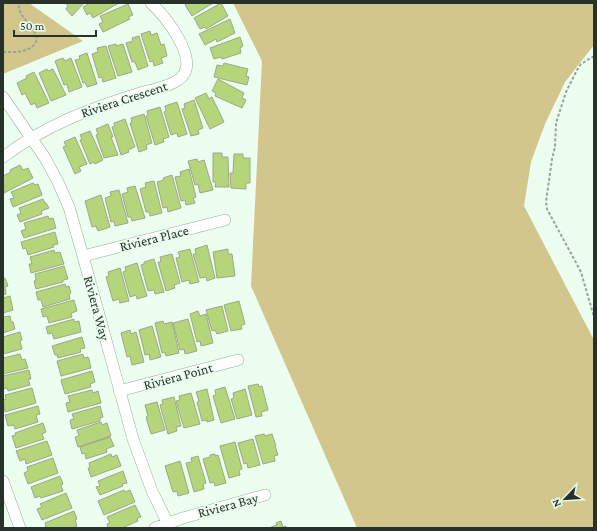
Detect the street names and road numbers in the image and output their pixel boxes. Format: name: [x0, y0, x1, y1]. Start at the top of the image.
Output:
street label: Riviera Crescent: [79, 77, 170, 121]
street label: Riviera Place: [118, 222, 190, 254]
street label: Riviera Way: [81, 274, 113, 343]
street label: Riviera Point: [142, 359, 215, 393]
street label: Riviera Bay: [196, 489, 261, 521]

